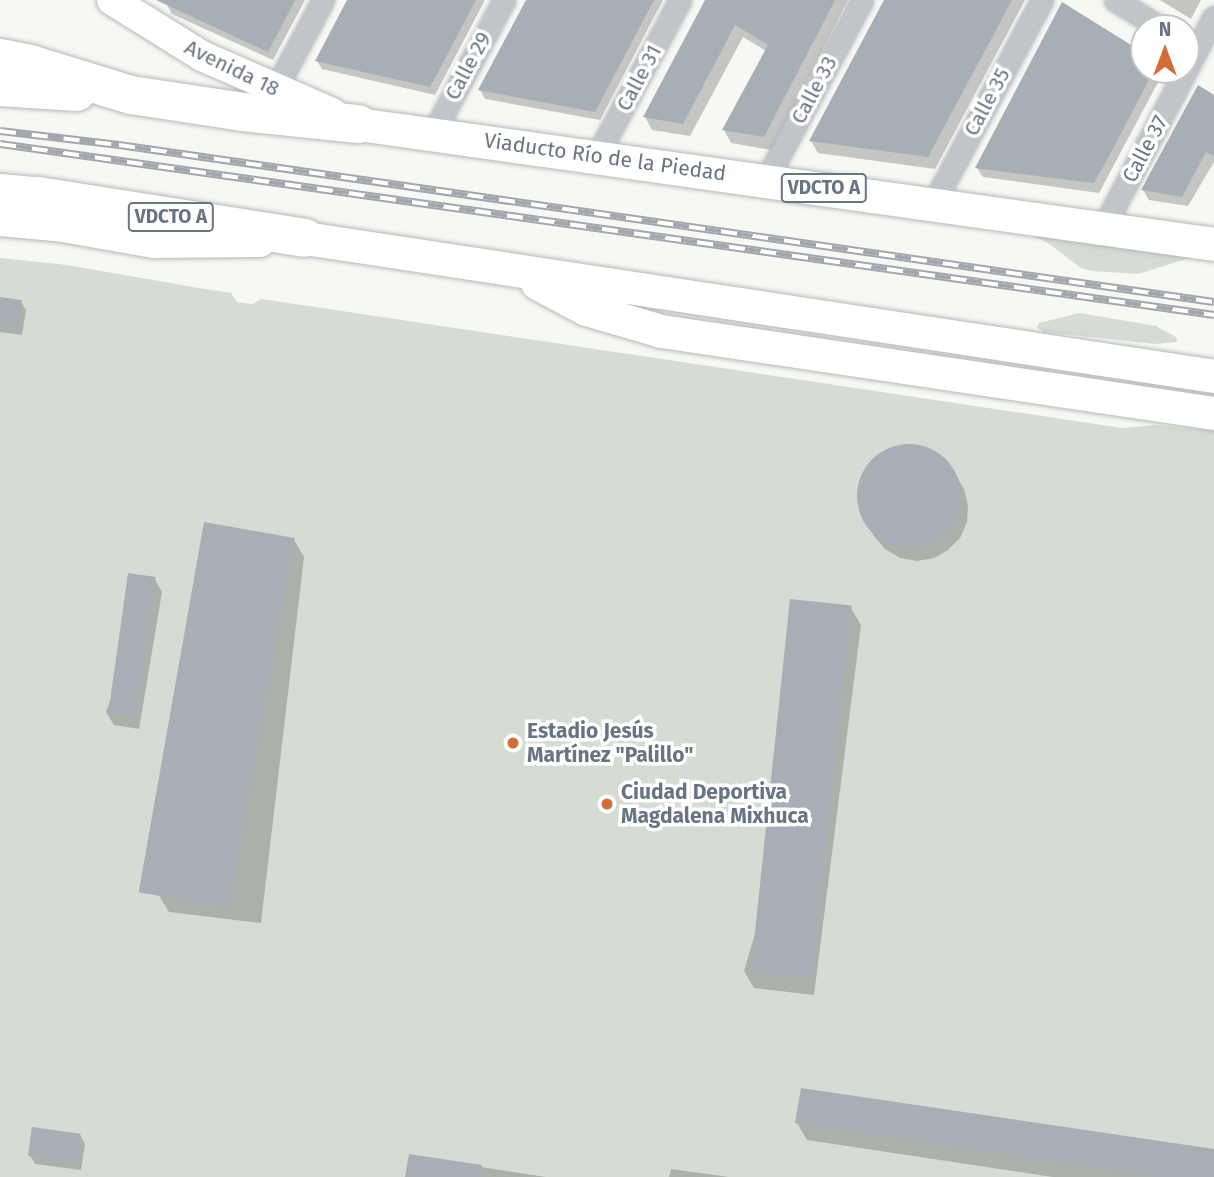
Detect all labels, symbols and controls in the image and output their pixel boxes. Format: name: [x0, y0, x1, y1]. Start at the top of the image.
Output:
north arrow: [1130, 14, 1200, 84]
text: N: [1159, 18, 1171, 41]
street label: Calle 29: [440, 28, 496, 104]
street label: Avenida 18: [181, 34, 283, 102]
street label: Calle 31: [611, 41, 667, 115]
street label: Calle 33: [786, 52, 842, 128]
street label: Calle 35: [959, 64, 1015, 140]
street label: Calle 37: [1117, 111, 1173, 187]
street label: Viaducto Río de la Piedad: [482, 128, 728, 186]
road number: VDCTO A: [780, 172, 868, 204]
road number: VDCTO A: [127, 202, 215, 232]
place label: Estadio Jesús Martínez "Palillo": [527, 718, 693, 768]
marker: Estadio Jesús Martínez "Palillo": [505, 735, 521, 751]
place label: Ciudad Deportiva Magdalena Mixhuca: [621, 779, 809, 829]
marker: Ciudad Deportiva Magdalena Mixhuca: [599, 796, 615, 812]

